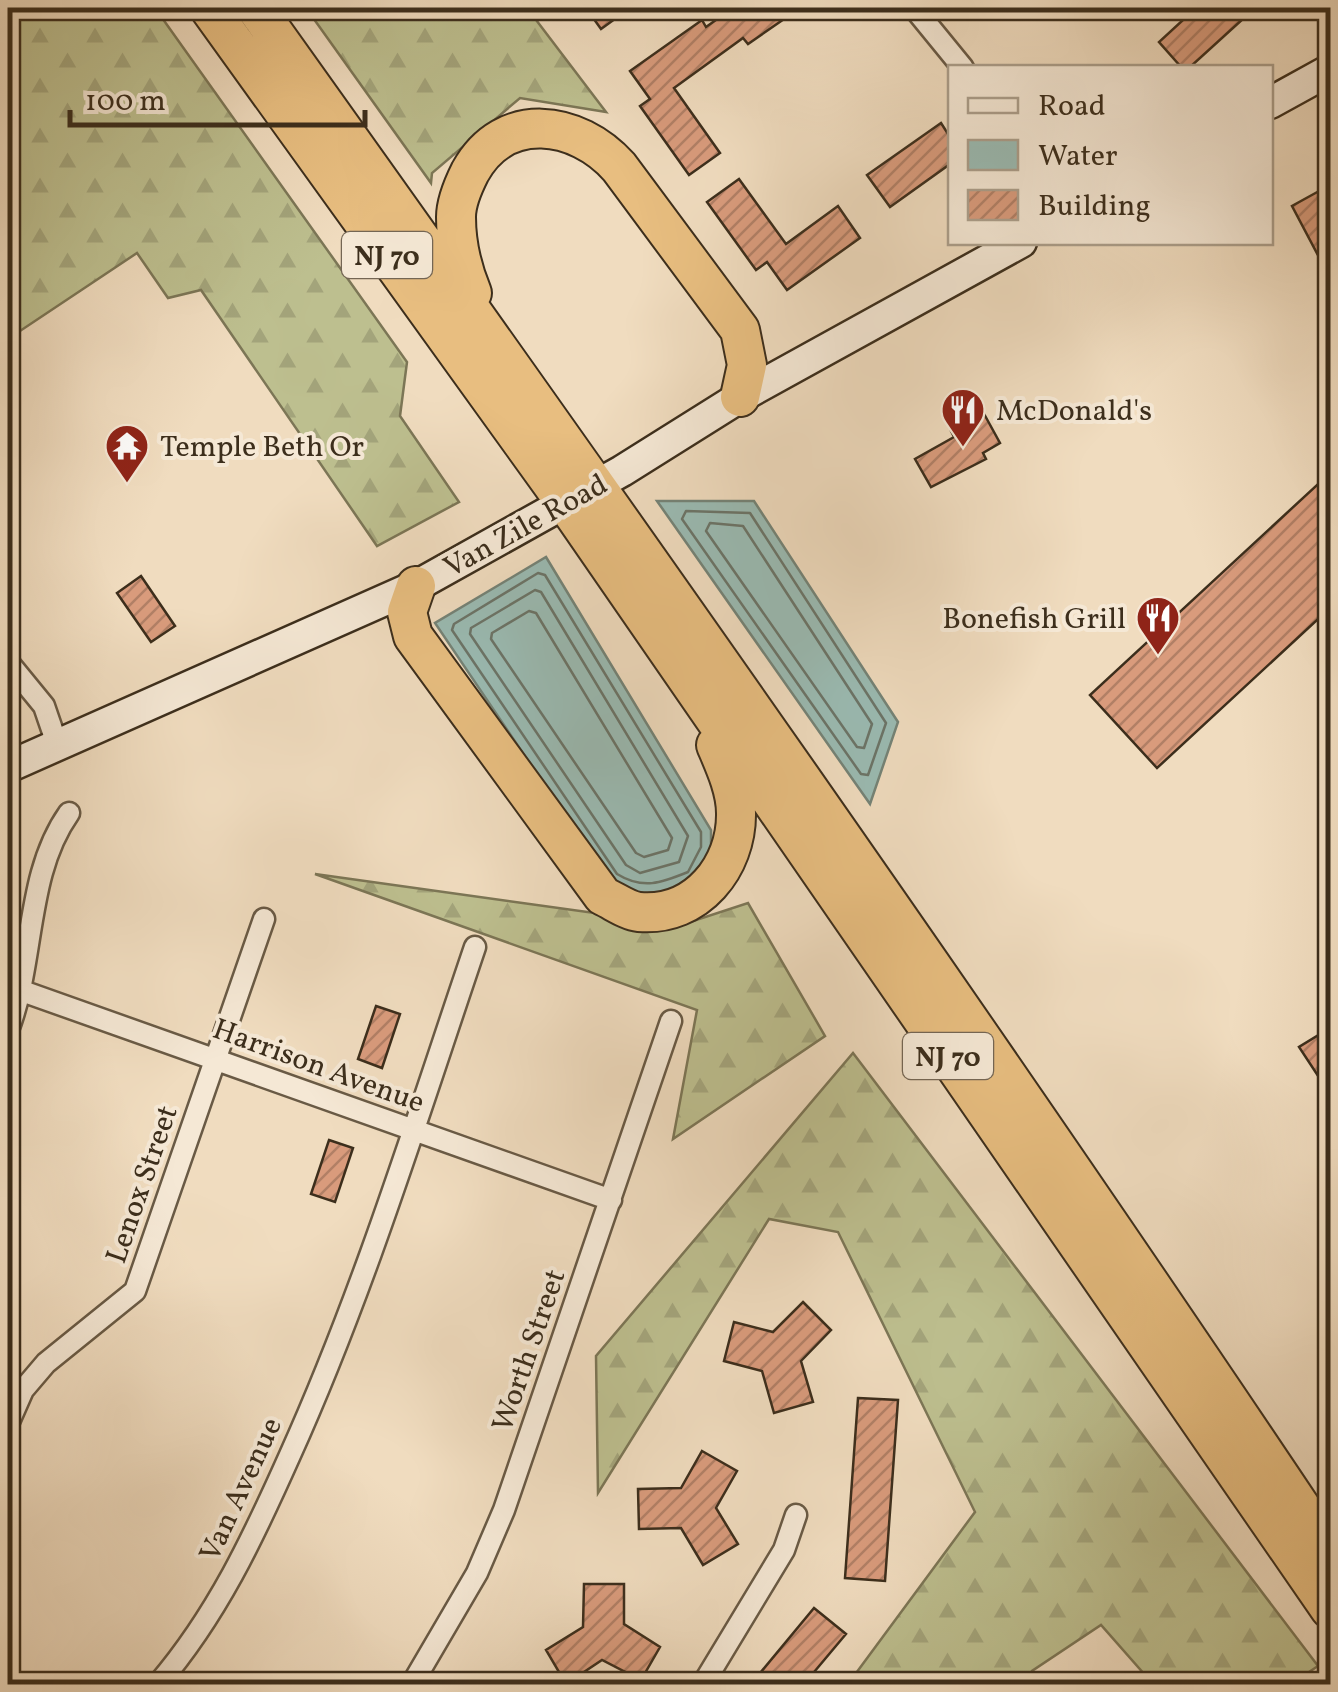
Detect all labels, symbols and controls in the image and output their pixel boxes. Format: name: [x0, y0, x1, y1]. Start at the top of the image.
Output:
scale bar: [70, 65, 365, 127]
legend: [948, 65, 1273, 245]
text: 100 m: [85, 81, 166, 123]
text: Road: [1038, 86, 1106, 128]
text: Water: [1038, 136, 1118, 178]
text: Building: [1038, 186, 1151, 228]
road number: NJ 70: [342, 232, 432, 278]
restaurant icon: McDonald's: [940, 387, 986, 448]
place label: McDonald's: [996, 391, 1152, 433]
temple icon: Temple Beth Or: [104, 423, 150, 484]
place label: Temple Beth Or: [160, 427, 364, 469]
street label: Van Zile Road: [436, 464, 616, 589]
restaurant icon: Bonefish Grill: [1135, 595, 1181, 656]
place label: Bonefish Grill: [942, 599, 1126, 641]
street label: Harrison Avenue: [207, 1009, 430, 1125]
road number: NJ 70: [903, 1033, 993, 1079]
street label: Lenox Street: [96, 1100, 190, 1269]
street label: Worth Street: [482, 1264, 577, 1438]
street label: Van Avenue: [190, 1411, 294, 1569]

